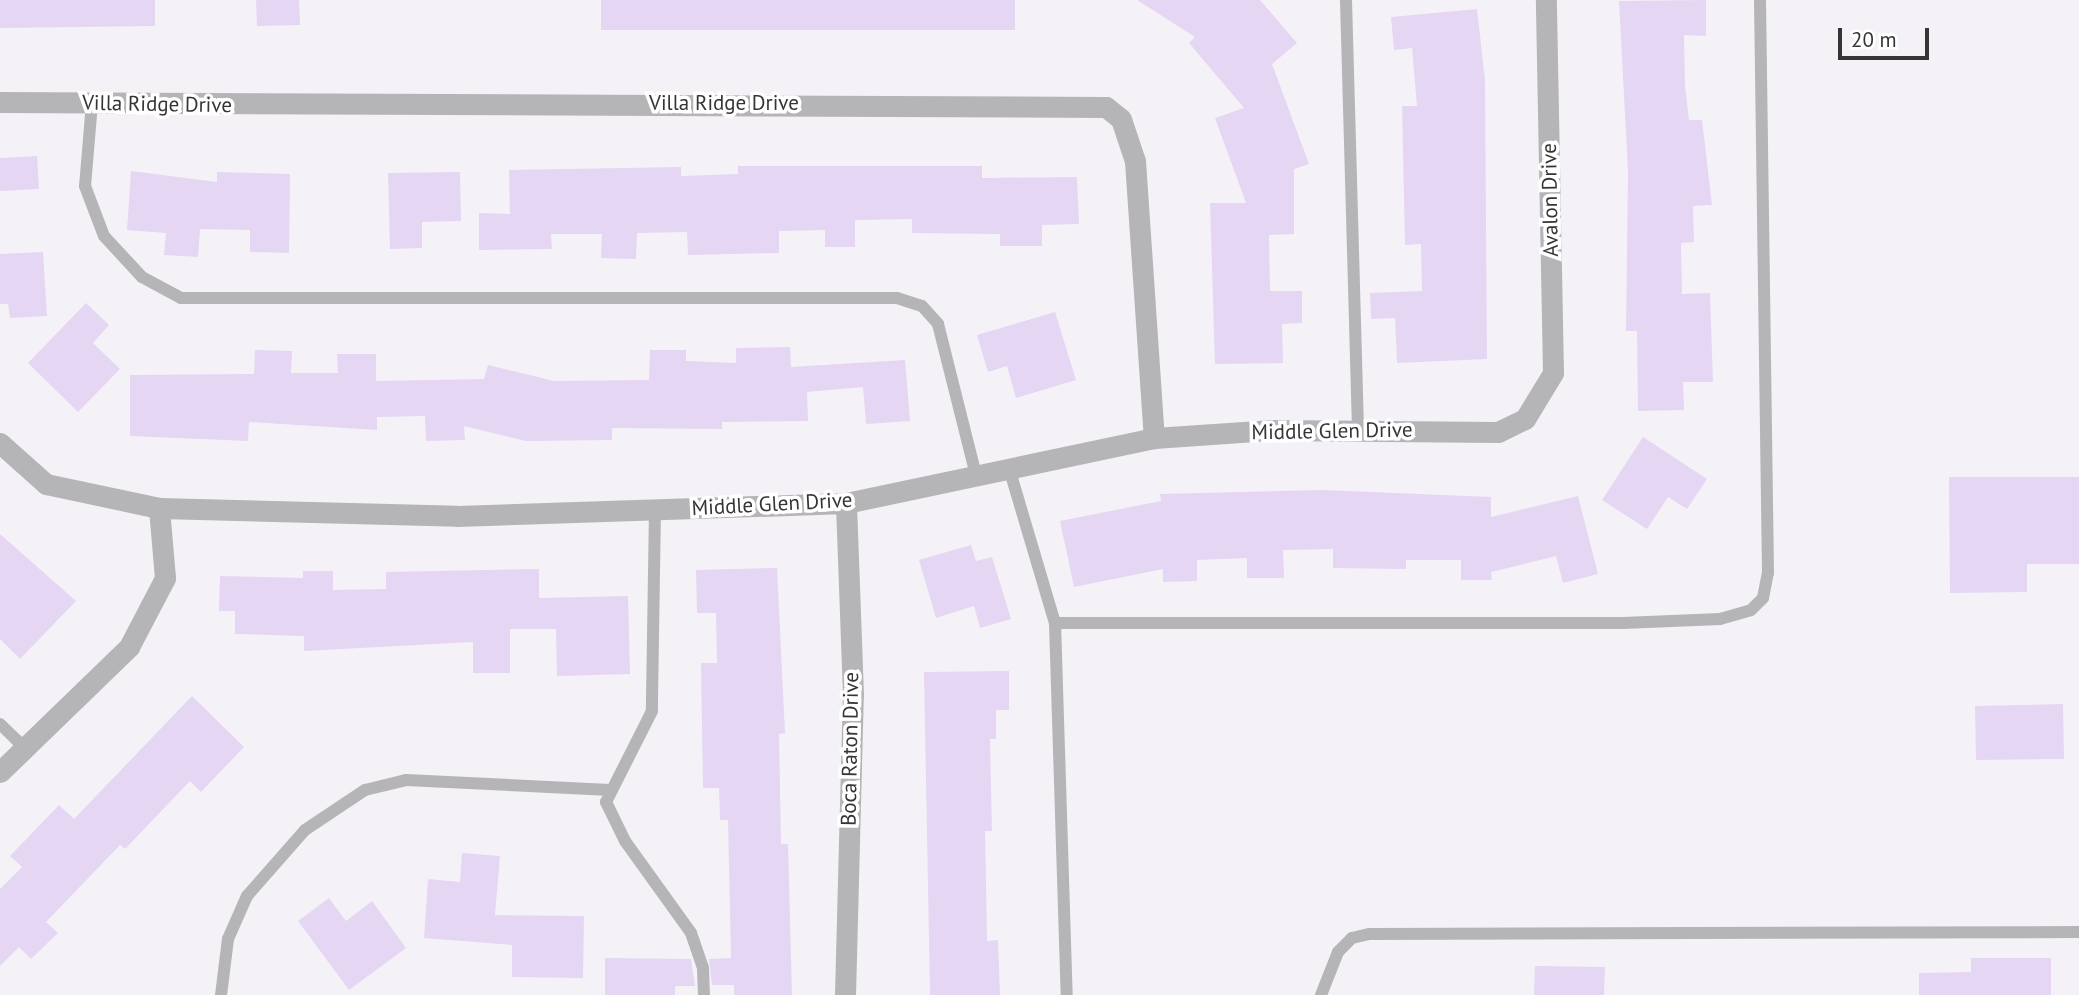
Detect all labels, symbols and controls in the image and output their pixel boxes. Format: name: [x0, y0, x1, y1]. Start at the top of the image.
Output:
scale bar: [1841, 14, 1932, 58]
text: 20 m: [1851, 26, 1897, 53]
street label: Villa Ridge Drive: [82, 90, 232, 118]
street label: Villa Ridge Drive: [649, 90, 799, 116]
street label: Avalon Drive: [1536, 143, 1564, 257]
street label: Middle Glen Drive: [1251, 417, 1413, 445]
street label: Middle Glen Drive: [691, 487, 853, 521]
street label: Boca Raton Drive: [836, 672, 864, 826]

